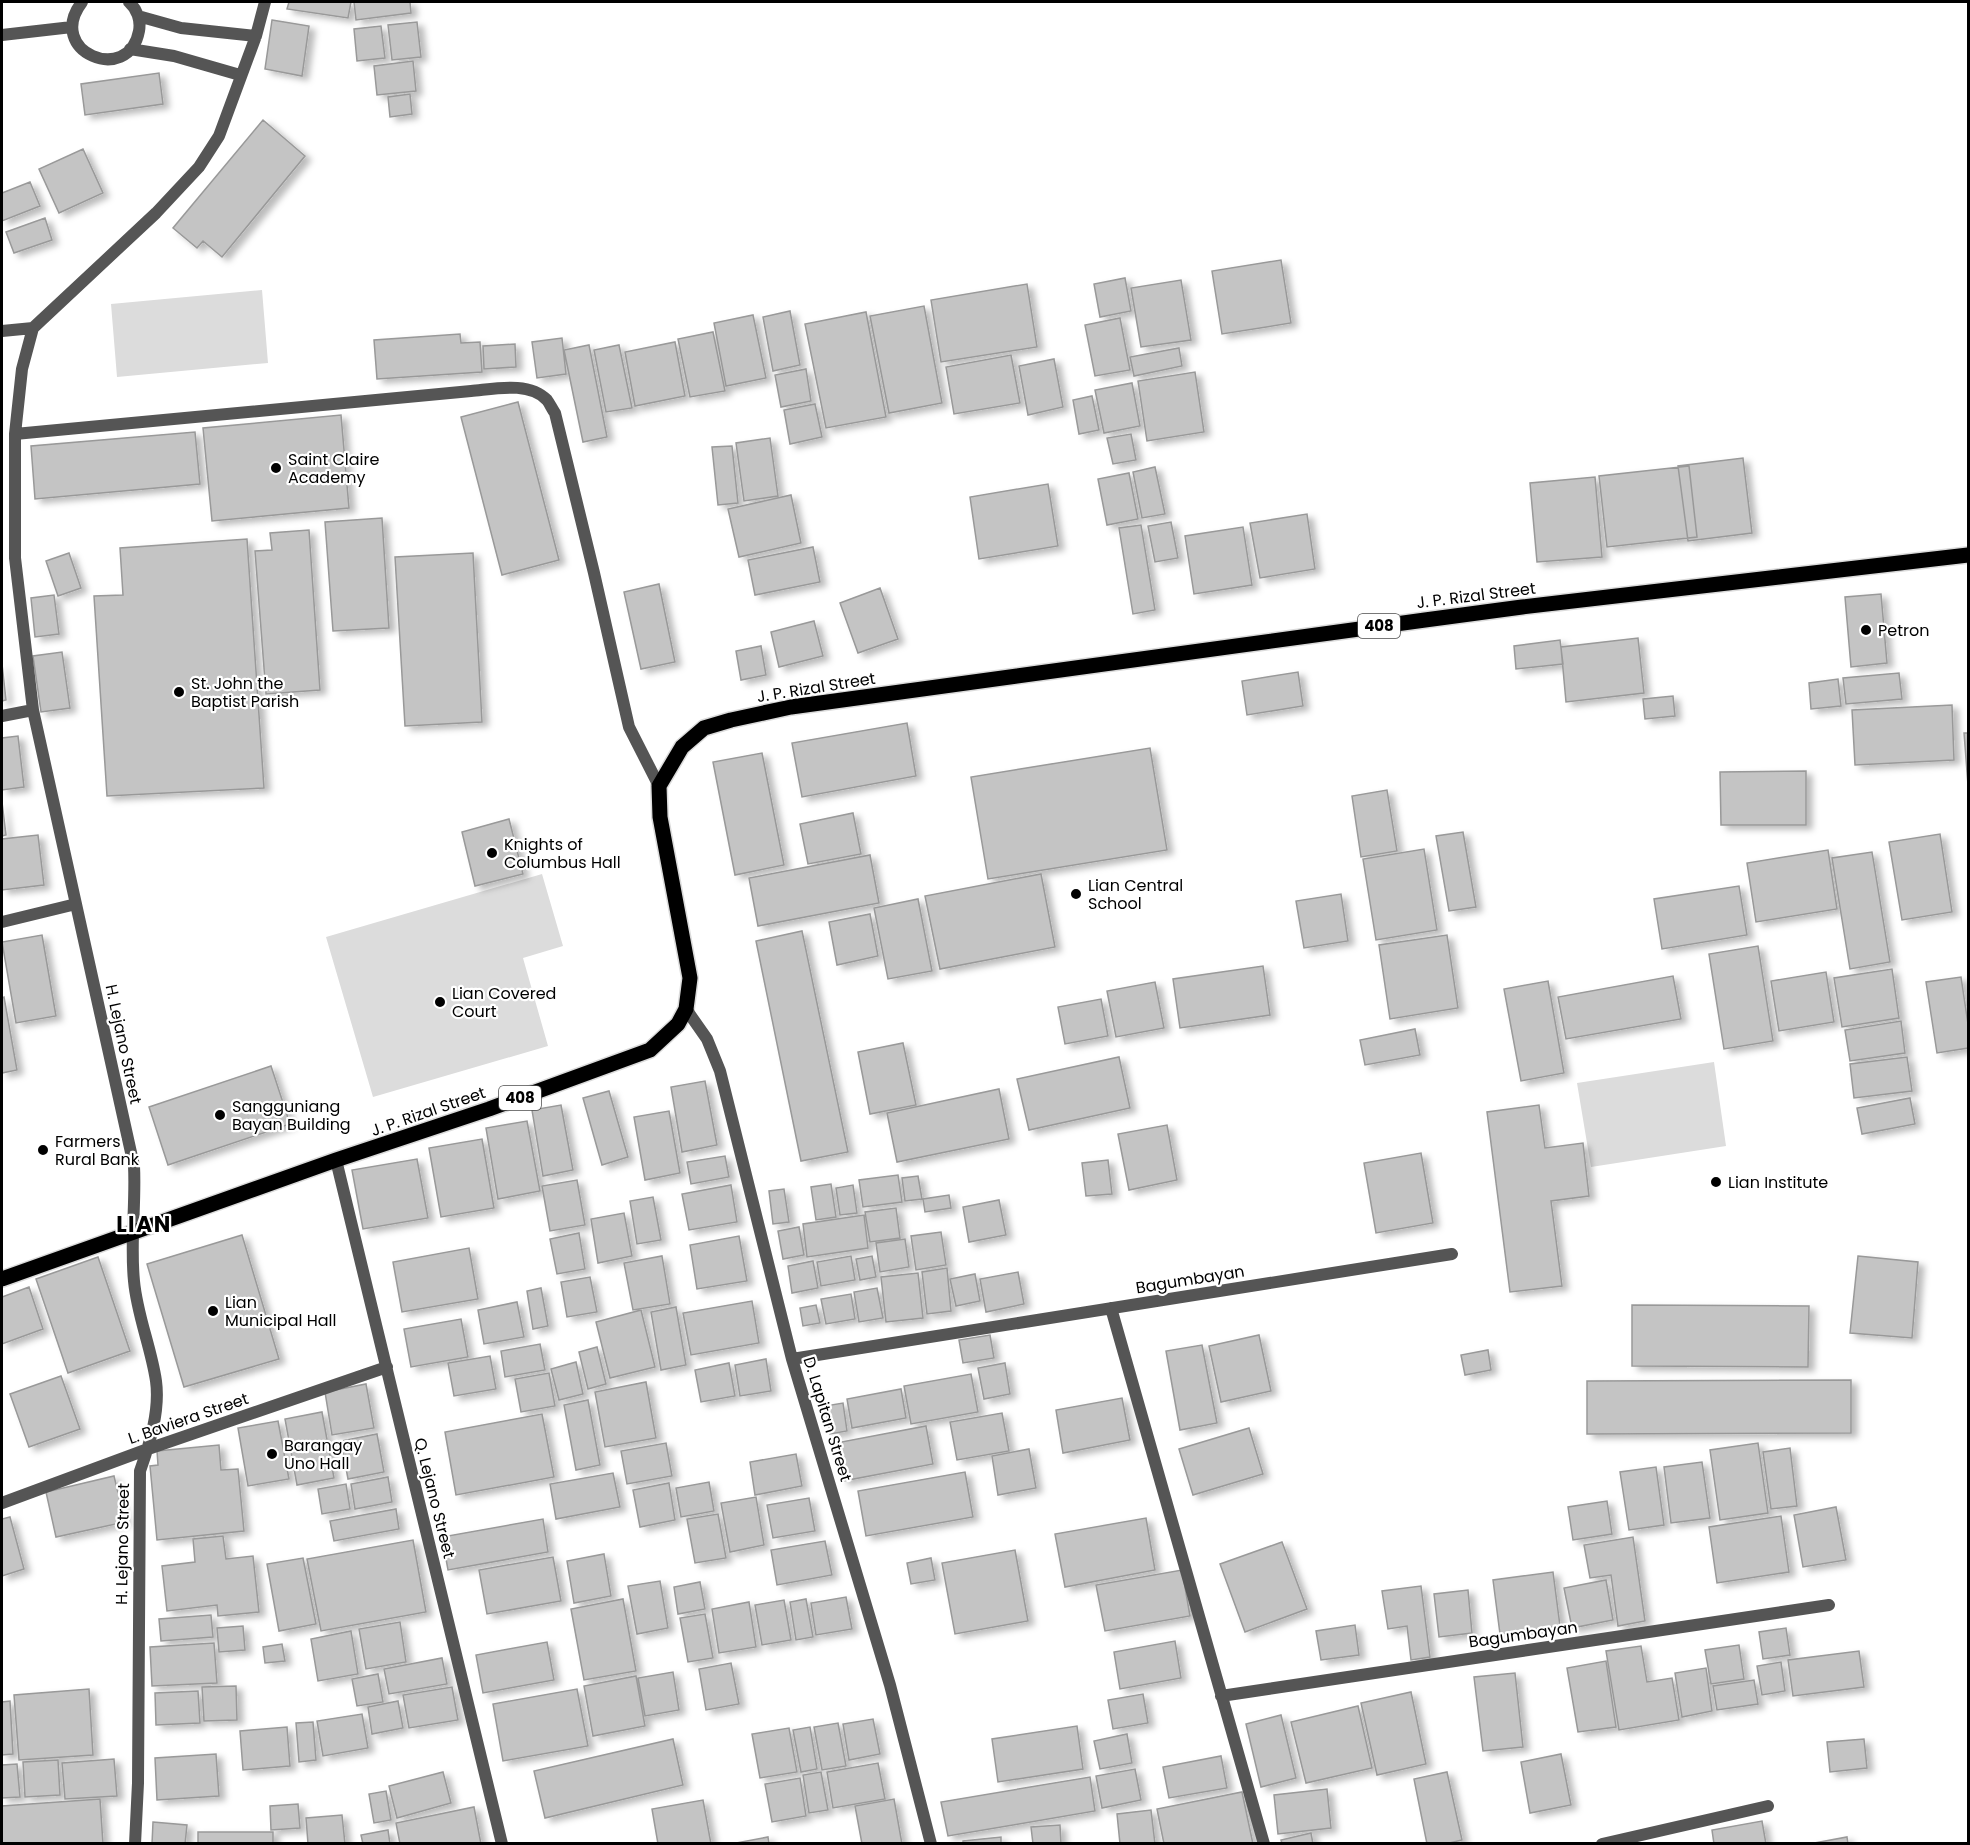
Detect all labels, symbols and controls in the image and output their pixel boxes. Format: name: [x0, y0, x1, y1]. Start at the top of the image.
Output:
place label: Saint Claire Academy: [288, 448, 379, 489]
marker: Saint Claire Academy: [269, 461, 283, 475]
street label: J. P. Rizal Street: [1415, 577, 1537, 614]
road number: 408: [1358, 614, 1400, 638]
place label: Petron: [1878, 619, 1929, 642]
marker: Petron: [1859, 623, 1873, 637]
street label: J. P. Rizal Street: [755, 667, 877, 708]
place label: St. John the Baptist Parish: [191, 672, 299, 713]
marker: St. John the Baptist Parish: [172, 685, 186, 699]
place label: Knights of Columbus Hall: [504, 833, 621, 874]
marker: Knights of Columbus Hall: [485, 846, 499, 860]
place label: Lian Central School: [1088, 874, 1183, 915]
marker: Lian Central School: [1069, 887, 1083, 901]
street label: H. Lejano Street: [100, 982, 147, 1106]
place label: Lian Covered Court: [452, 982, 556, 1023]
marker: Lian Covered Court: [433, 995, 447, 1009]
street label: J. P. Rizal Street: [368, 1081, 489, 1142]
road number: 408: [499, 1086, 541, 1110]
place label: Sangguniang Bayan Building: [232, 1095, 351, 1136]
marker: Sangguniang Bayan Building: [213, 1108, 227, 1122]
place label: Farmers Rural Bank: [55, 1130, 140, 1171]
marker: Farmers Rural Bank: [36, 1143, 50, 1157]
place label: Lian Institute: [1728, 1171, 1828, 1194]
marker: Lian Institute: [1709, 1175, 1723, 1189]
district label: LIAN: [116, 1209, 172, 1240]
street label: Bagumbayan: [1134, 1260, 1246, 1299]
place label: Lian Municipal Hall: [225, 1291, 336, 1332]
marker: Lian Municipal Hall: [206, 1304, 220, 1318]
street label: D. Lapitan Street: [798, 1354, 857, 1485]
street label: L. Baviera Street: [125, 1387, 252, 1450]
place label: Barangay Uno Hall: [284, 1434, 362, 1475]
street label: Q. Lejano Street: [408, 1435, 461, 1561]
marker: Barangay Uno Hall: [265, 1447, 279, 1461]
street label: H. Lejano Street: [110, 1483, 135, 1605]
street label: Bagumbayan: [1467, 1615, 1579, 1654]

